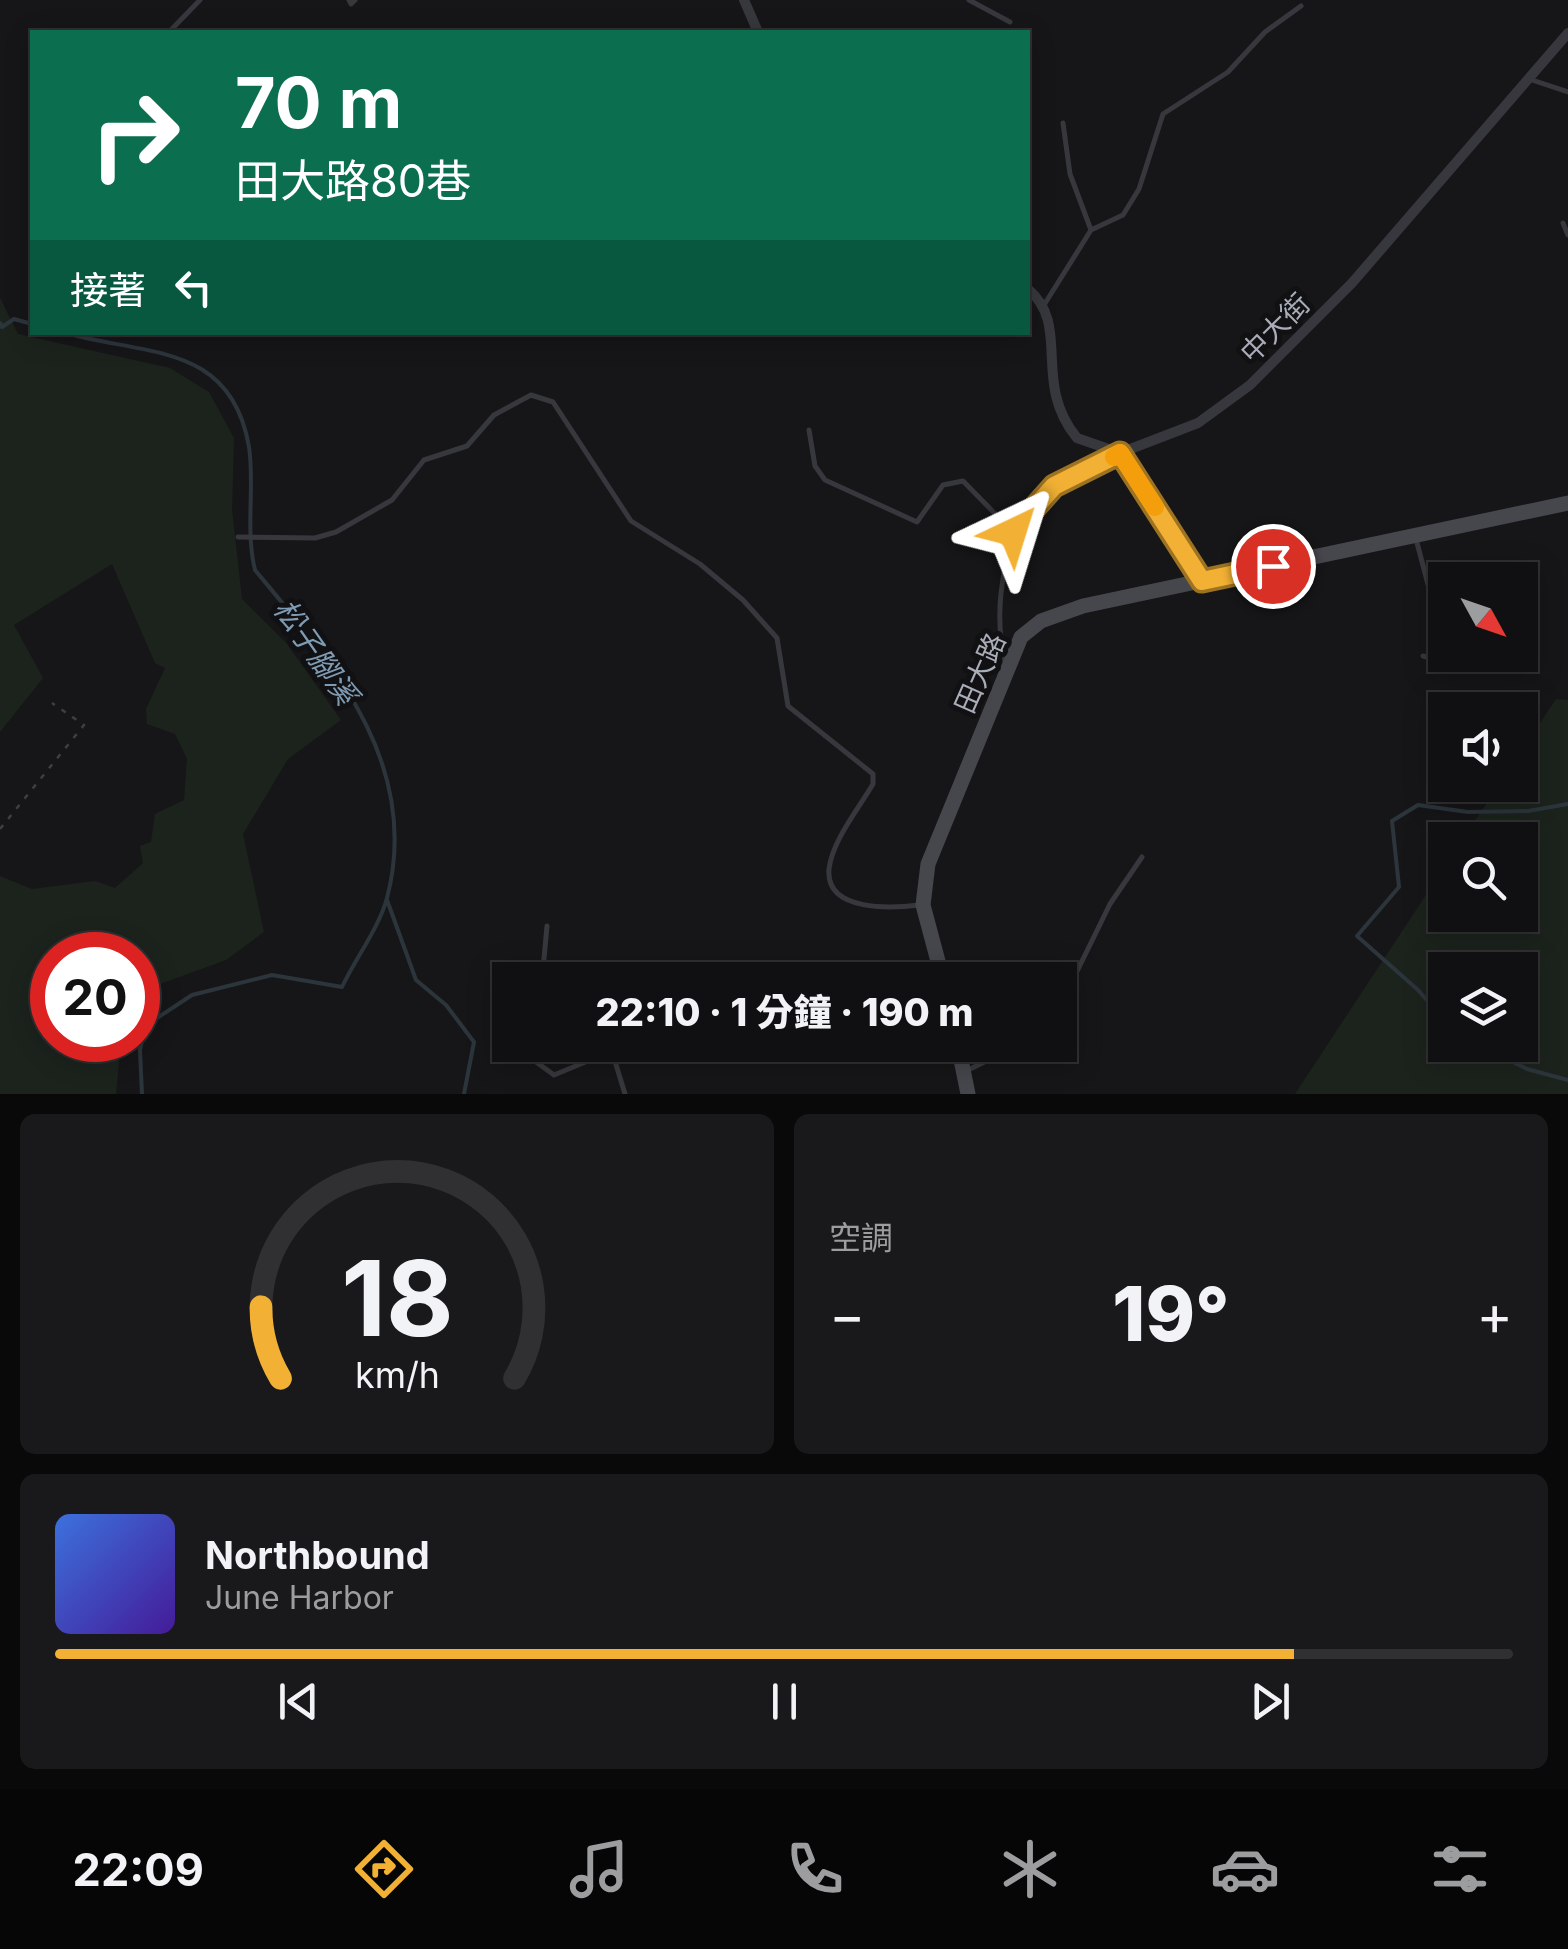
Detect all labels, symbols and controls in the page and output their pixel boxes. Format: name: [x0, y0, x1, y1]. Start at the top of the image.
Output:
text: 70 m: [235, 60, 402, 145]
icon: right: [70, 70, 200, 200]
text: 田大路80巷: [235, 153, 471, 208]
icon: left: [166, 260, 221, 315]
text: 接著: [70, 267, 146, 313]
street label: 中大街: [1233, 286, 1317, 370]
position arrow: [961, 480, 1065, 584]
pin: [1231, 524, 1316, 609]
icon: arrive: [1246, 539, 1301, 594]
north arrow: [1428, 562, 1538, 672]
map controls: [1428, 562, 1538, 1062]
water label: 松子腳溪: [267, 592, 367, 714]
street label: 田大路: [947, 628, 1013, 718]
button: sound: [1428, 692, 1538, 802]
button: search: [1428, 822, 1538, 932]
speed limit sign: 20: [30, 932, 160, 1062]
button: layers: [1428, 952, 1538, 1062]
text: 22:10 · 1 分鐘 · 190 m: [596, 989, 973, 1035]
text: 空調: [829, 1218, 893, 1257]
text: 18: [341, 1235, 453, 1361]
text: 19°: [1112, 1268, 1230, 1359]
text: −: [829, 1282, 865, 1348]
text: +: [1477, 1282, 1513, 1348]
text: km/h: [355, 1353, 439, 1397]
text: Northbound: [205, 1532, 430, 1578]
text: June Harbor: [205, 1578, 394, 1617]
icon: previous: [271, 1674, 326, 1729]
icon: pause: [757, 1674, 812, 1729]
icon: next: [1243, 1674, 1298, 1729]
icon: directions: [349, 1834, 419, 1904]
icon: music: [564, 1834, 634, 1904]
icon: phone: [780, 1834, 850, 1904]
icon: climate: [995, 1834, 1065, 1904]
icon: car: [1210, 1834, 1280, 1904]
icon: filters: [1425, 1834, 1495, 1904]
text: 22:09: [73, 1842, 204, 1897]

